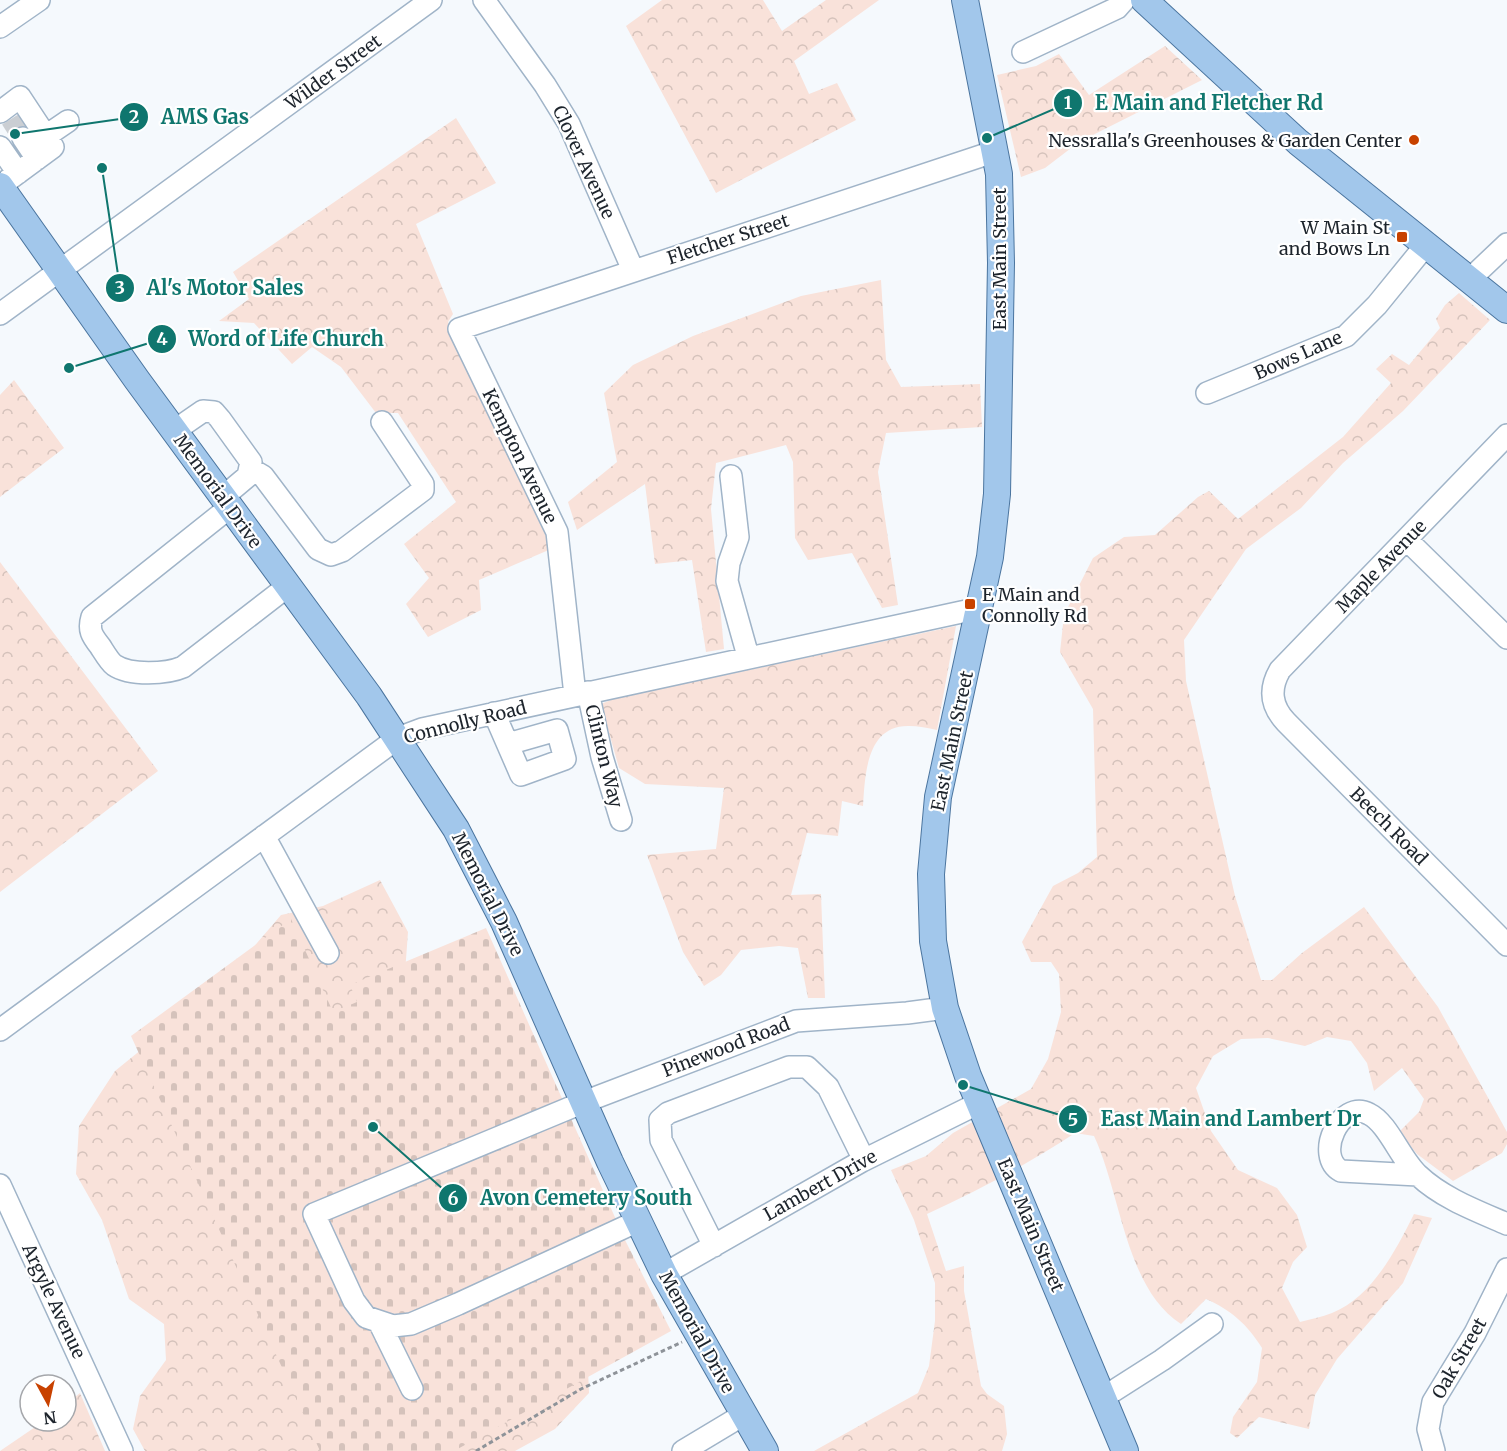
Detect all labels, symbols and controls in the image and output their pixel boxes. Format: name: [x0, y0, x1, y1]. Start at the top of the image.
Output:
street label: Wilder Street: [280, 29, 386, 115]
callout: E Main and Fletcher Rd: [1053, 84, 1335, 122]
text: E Main and Fletcher Rd: [1095, 90, 1323, 115]
text: 1: [1064, 91, 1072, 114]
callout: AMS Gas: [119, 98, 261, 136]
street label: Clover Avenue: [548, 102, 620, 222]
text: AMS Gas: [160, 104, 249, 129]
text: 2: [129, 105, 139, 128]
place label: Nessralla's Greenhouses & Garden Center: [1048, 129, 1402, 152]
marker: Nessralla's Greenhouses & Garden Center: [1407, 133, 1421, 147]
street label: East Main Street: [988, 188, 1011, 330]
street label: Fletcher Street: [664, 208, 792, 270]
place label: W Main St and Bows Ln: [1279, 216, 1390, 260]
marker: W Main St and Bows Ln: [1395, 230, 1409, 244]
callout: Al's Motor Sales: [105, 269, 316, 307]
text: Al's Motor Sales: [146, 275, 303, 300]
text: 3: [115, 276, 125, 299]
callout: Word of Life Church: [147, 320, 396, 358]
street label: Bows Lane: [1250, 325, 1346, 385]
text: Word of Life Church: [187, 326, 384, 351]
text: 4: [156, 327, 168, 350]
street label: Kempton Avenue: [477, 385, 563, 527]
street label: Memorial Drive: [169, 429, 267, 553]
street label: Maple Avenue: [1331, 515, 1431, 617]
place label: E Main and Connolly Rd: [982, 583, 1087, 627]
marker: E Main and Connolly Rd: [963, 597, 977, 611]
street label: East Main Street: [926, 669, 978, 813]
street label: Connolly Road: [401, 696, 529, 748]
street label: Clinton Way: [580, 702, 628, 810]
street label: Beech Road: [1345, 782, 1433, 870]
street label: Memorial Drive: [447, 828, 529, 960]
street label: Pinewood Road: [659, 1012, 793, 1082]
callout: East Main and Lambert Dr: [1058, 1100, 1373, 1138]
text: East Main and Lambert Dr: [1101, 1106, 1361, 1131]
text: 5: [1068, 1108, 1078, 1131]
street label: Lambert Drive: [759, 1144, 881, 1226]
street label: East Main Street: [992, 1155, 1070, 1295]
callout: Avon Cemetery South: [438, 1179, 705, 1217]
text: Avon Cemetery South: [479, 1185, 693, 1210]
text: 6: [447, 1187, 459, 1210]
street label: Argyle Avenue: [17, 1239, 91, 1362]
street label: Memorial Drive: [654, 1267, 740, 1397]
street label: Oak Street: [1427, 1313, 1491, 1403]
north arrow: [18, 1373, 78, 1433]
text: N: [42, 1407, 58, 1429]

